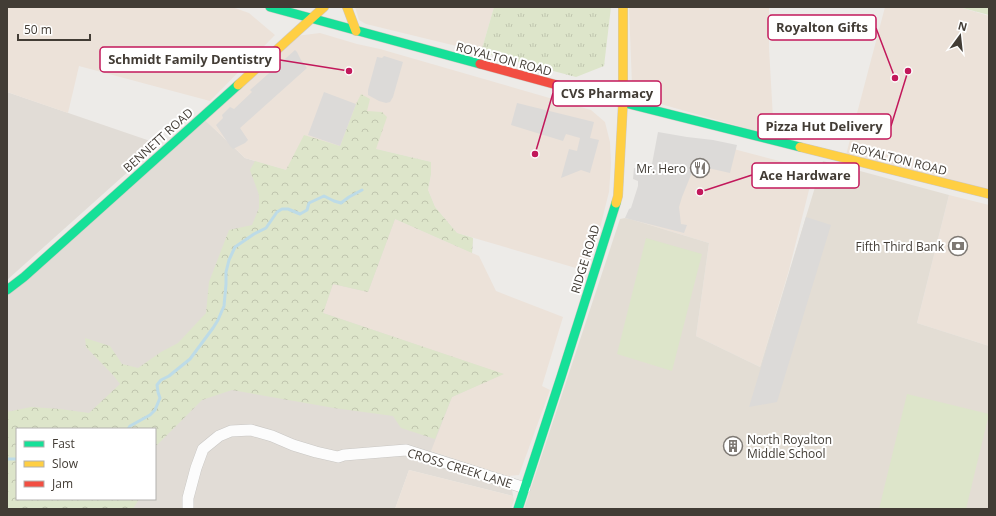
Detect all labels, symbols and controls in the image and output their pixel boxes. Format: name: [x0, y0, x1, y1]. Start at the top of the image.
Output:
callout: Royalton Gifts: [768, 15, 876, 40]
scale bar: [18, 16, 90, 42]
north arrow: [940, 16, 980, 56]
text: N: [956, 17, 969, 34]
text: Royalton Gifts: [776, 18, 868, 36]
text: 50 m: [24, 21, 52, 38]
street label: ROYALTON ROAD: [454, 38, 554, 80]
callout: Schmidt Family Dentistry: [100, 47, 280, 72]
text: Schmidt Family Dentistry: [108, 50, 272, 68]
callout: CVS Pharmacy: [553, 81, 661, 106]
text: CVS Pharmacy: [561, 84, 654, 102]
street label: BENNETT ROAD: [119, 104, 197, 176]
callout: Pizza Hut Delivery: [758, 114, 891, 139]
text: Pizza Hut Delivery: [765, 117, 883, 135]
street label: ROYALTON ROAD: [849, 139, 949, 179]
restaurant icon: Mr. Hero: [689, 157, 711, 179]
place label: Mr. Hero: [636, 160, 686, 177]
callout: Ace Hardware: [752, 163, 859, 188]
text: Ace Hardware: [759, 166, 851, 184]
street label: RIDGE ROAD: [566, 223, 604, 295]
bank icon: Fifth Third Bank: [947, 235, 969, 257]
place label: Fifth Third Bank: [856, 238, 945, 255]
legend: [16, 428, 156, 500]
place label: North Royalton Middle School: [747, 431, 832, 462]
text: Fast: [52, 435, 75, 452]
building icon: North Royalton Middle School: [722, 435, 744, 457]
street label: CROSS CREEK LANE: [405, 444, 515, 492]
text: Slow: [52, 455, 79, 472]
text: Jam: [51, 475, 73, 492]

